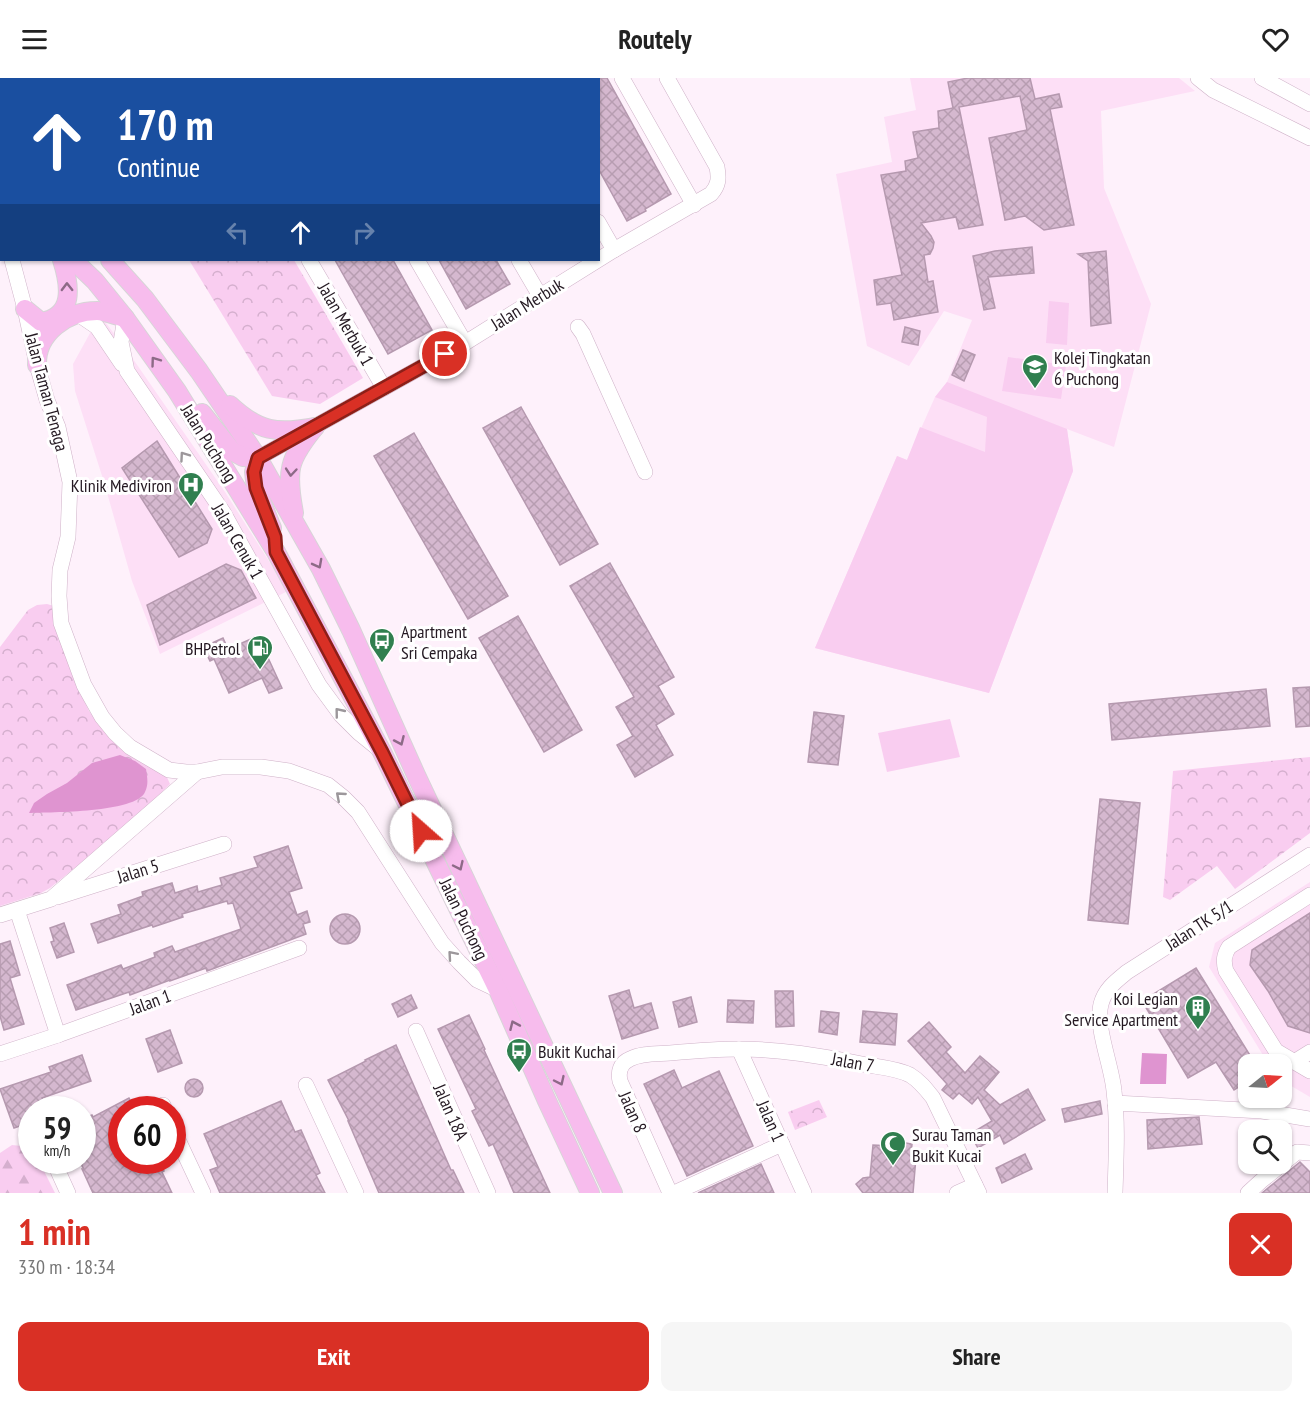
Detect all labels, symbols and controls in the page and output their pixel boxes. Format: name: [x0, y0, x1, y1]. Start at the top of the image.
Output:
text: Routely: [618, 22, 692, 56]
icon: menu: [18, 23, 51, 56]
icon: heart: [1259, 23, 1292, 56]
text: 170 m: [117, 97, 214, 152]
icon: ahead: [18, 102, 96, 180]
text: Continue: [117, 150, 200, 184]
icon: left: [221, 216, 254, 249]
icon: ahead: [284, 216, 317, 249]
icon: right: [347, 216, 380, 249]
street label: Jalan Merbuk: [486, 273, 567, 336]
street label: Jalan Merbuk 1: [312, 277, 379, 370]
one-way arrow: [61, 283, 73, 292]
pin: [419, 328, 470, 379]
street label: Jalan Taman Tenaga: [20, 329, 74, 454]
icon: arrive: [428, 337, 461, 370]
place label: Kolej Tingkatan 6 Puchong: [1054, 346, 1151, 390]
school or university icon: Kolej Tingkatan 6 Puchong: [1020, 352, 1050, 390]
one-way arrow: [151, 356, 162, 367]
street label: Jalan Puchong: [175, 399, 242, 486]
one-way arrow: [180, 452, 191, 463]
one-way arrow: [285, 468, 298, 477]
hospital icon: Klinik Mediviron: [176, 470, 206, 508]
place label: Klinik Mediviron: [71, 474, 172, 497]
street label: Jalan Cenuk 1: [207, 498, 269, 583]
one-way arrow: [311, 558, 322, 568]
place label: Apartment Sri Cempaka: [401, 620, 477, 664]
bus stop icon: Apartment Sri Cempaka: [367, 626, 397, 664]
fuel station icon: BHPetrol: [245, 633, 275, 671]
place label: BHPetrol: [185, 637, 241, 660]
one-way arrow: [336, 708, 347, 719]
one-way arrow: [393, 734, 405, 745]
one-way arrow: [337, 792, 347, 803]
position arrow: [389, 799, 453, 863]
street label: Jalan 5: [113, 854, 162, 889]
one-way arrow: [451, 860, 463, 871]
street label: Jalan Puchong: [434, 874, 494, 964]
street label: Jalan TK 5/1: [1160, 895, 1237, 956]
one-way arrow: [448, 951, 459, 962]
street label: Jalan 1: [125, 984, 174, 1020]
place label: Koi Legian Service Apartment: [1064, 987, 1178, 1031]
building icon: Koi Legian Service Apartment: [1183, 993, 1213, 1031]
one-way arrow: [509, 1021, 521, 1032]
bus stop icon: Bukit Kuchai: [504, 1036, 534, 1074]
place label: Bukit Kuchai: [538, 1040, 616, 1063]
street label: Jalan 7: [829, 1047, 876, 1077]
north arrow: [1238, 1054, 1292, 1108]
map controls: [1238, 1054, 1292, 1174]
one-way arrow: [552, 1074, 564, 1085]
street label: Jalan 18A: [428, 1079, 474, 1144]
street label: Jalan 8: [613, 1087, 652, 1136]
speed limit sign: 60: [108, 1096, 186, 1174]
street label: Jalan 1: [751, 1096, 790, 1145]
text: 59: [43, 1108, 71, 1147]
button: search: [1238, 1120, 1292, 1174]
place label: Surau Taman Bukit Kucai: [912, 1123, 991, 1167]
mosque icon: Surau Taman Bukit Kucai: [878, 1129, 908, 1167]
text: km/h: [44, 1141, 70, 1160]
text: 1 min: [18, 1208, 91, 1255]
button: close: [1229, 1213, 1292, 1276]
text: 330 m · 18:34: [18, 1254, 115, 1280]
button: Exit: [18, 1322, 649, 1391]
button: Share: [661, 1322, 1292, 1391]

